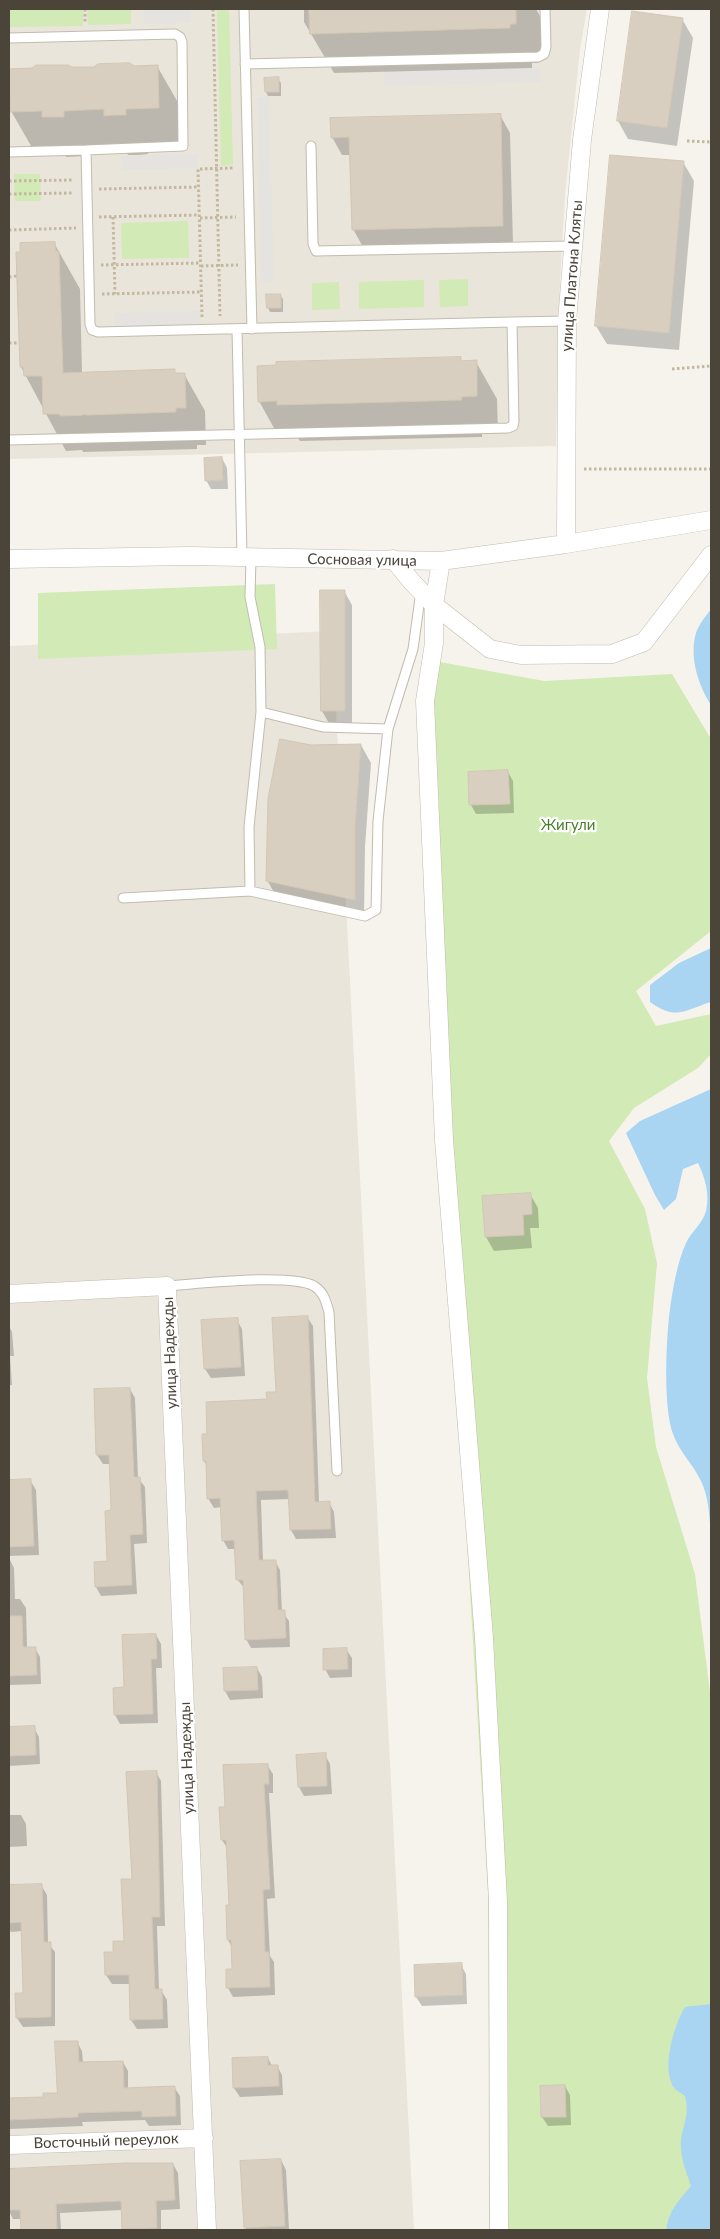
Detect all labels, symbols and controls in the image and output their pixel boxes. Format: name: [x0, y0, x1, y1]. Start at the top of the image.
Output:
street label: улица Платона Кляты: [558, 200, 586, 352]
street label: Сосновая улица: [307, 550, 417, 570]
park label: Жигули: [541, 816, 595, 834]
street label: улица Надежды: [159, 1297, 181, 1409]
street label: улица Надежды: [176, 1702, 198, 1814]
street label: Восточный переулок: [33, 2129, 179, 2153]

